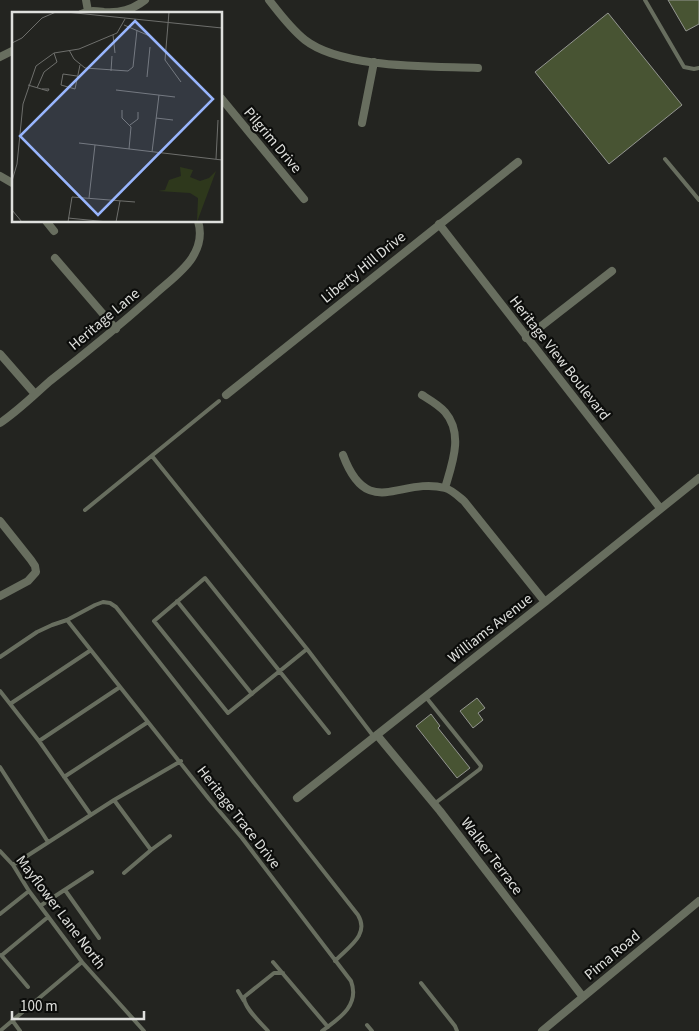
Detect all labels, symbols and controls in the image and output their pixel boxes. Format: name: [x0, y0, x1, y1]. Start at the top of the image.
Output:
inset map: [12, 12, 222, 222]
street label: Pilgrim Drive: [239, 103, 307, 178]
street label: Liberty Hill Drive: [316, 227, 410, 308]
street label: Heritage Lane: [64, 283, 144, 355]
street label: Heritage View Boulevard: [504, 292, 615, 425]
street label: Williams Avenue: [444, 589, 537, 668]
street label: Heritage Trace Drive: [192, 761, 285, 873]
street label: Walker Terrace: [456, 813, 528, 899]
street label: Mayflower Lane North: [11, 851, 110, 974]
street label: Pima Road: [580, 926, 645, 985]
scale bar: [12, 988, 145, 1020]
text: 100 m: [20, 996, 58, 1017]

